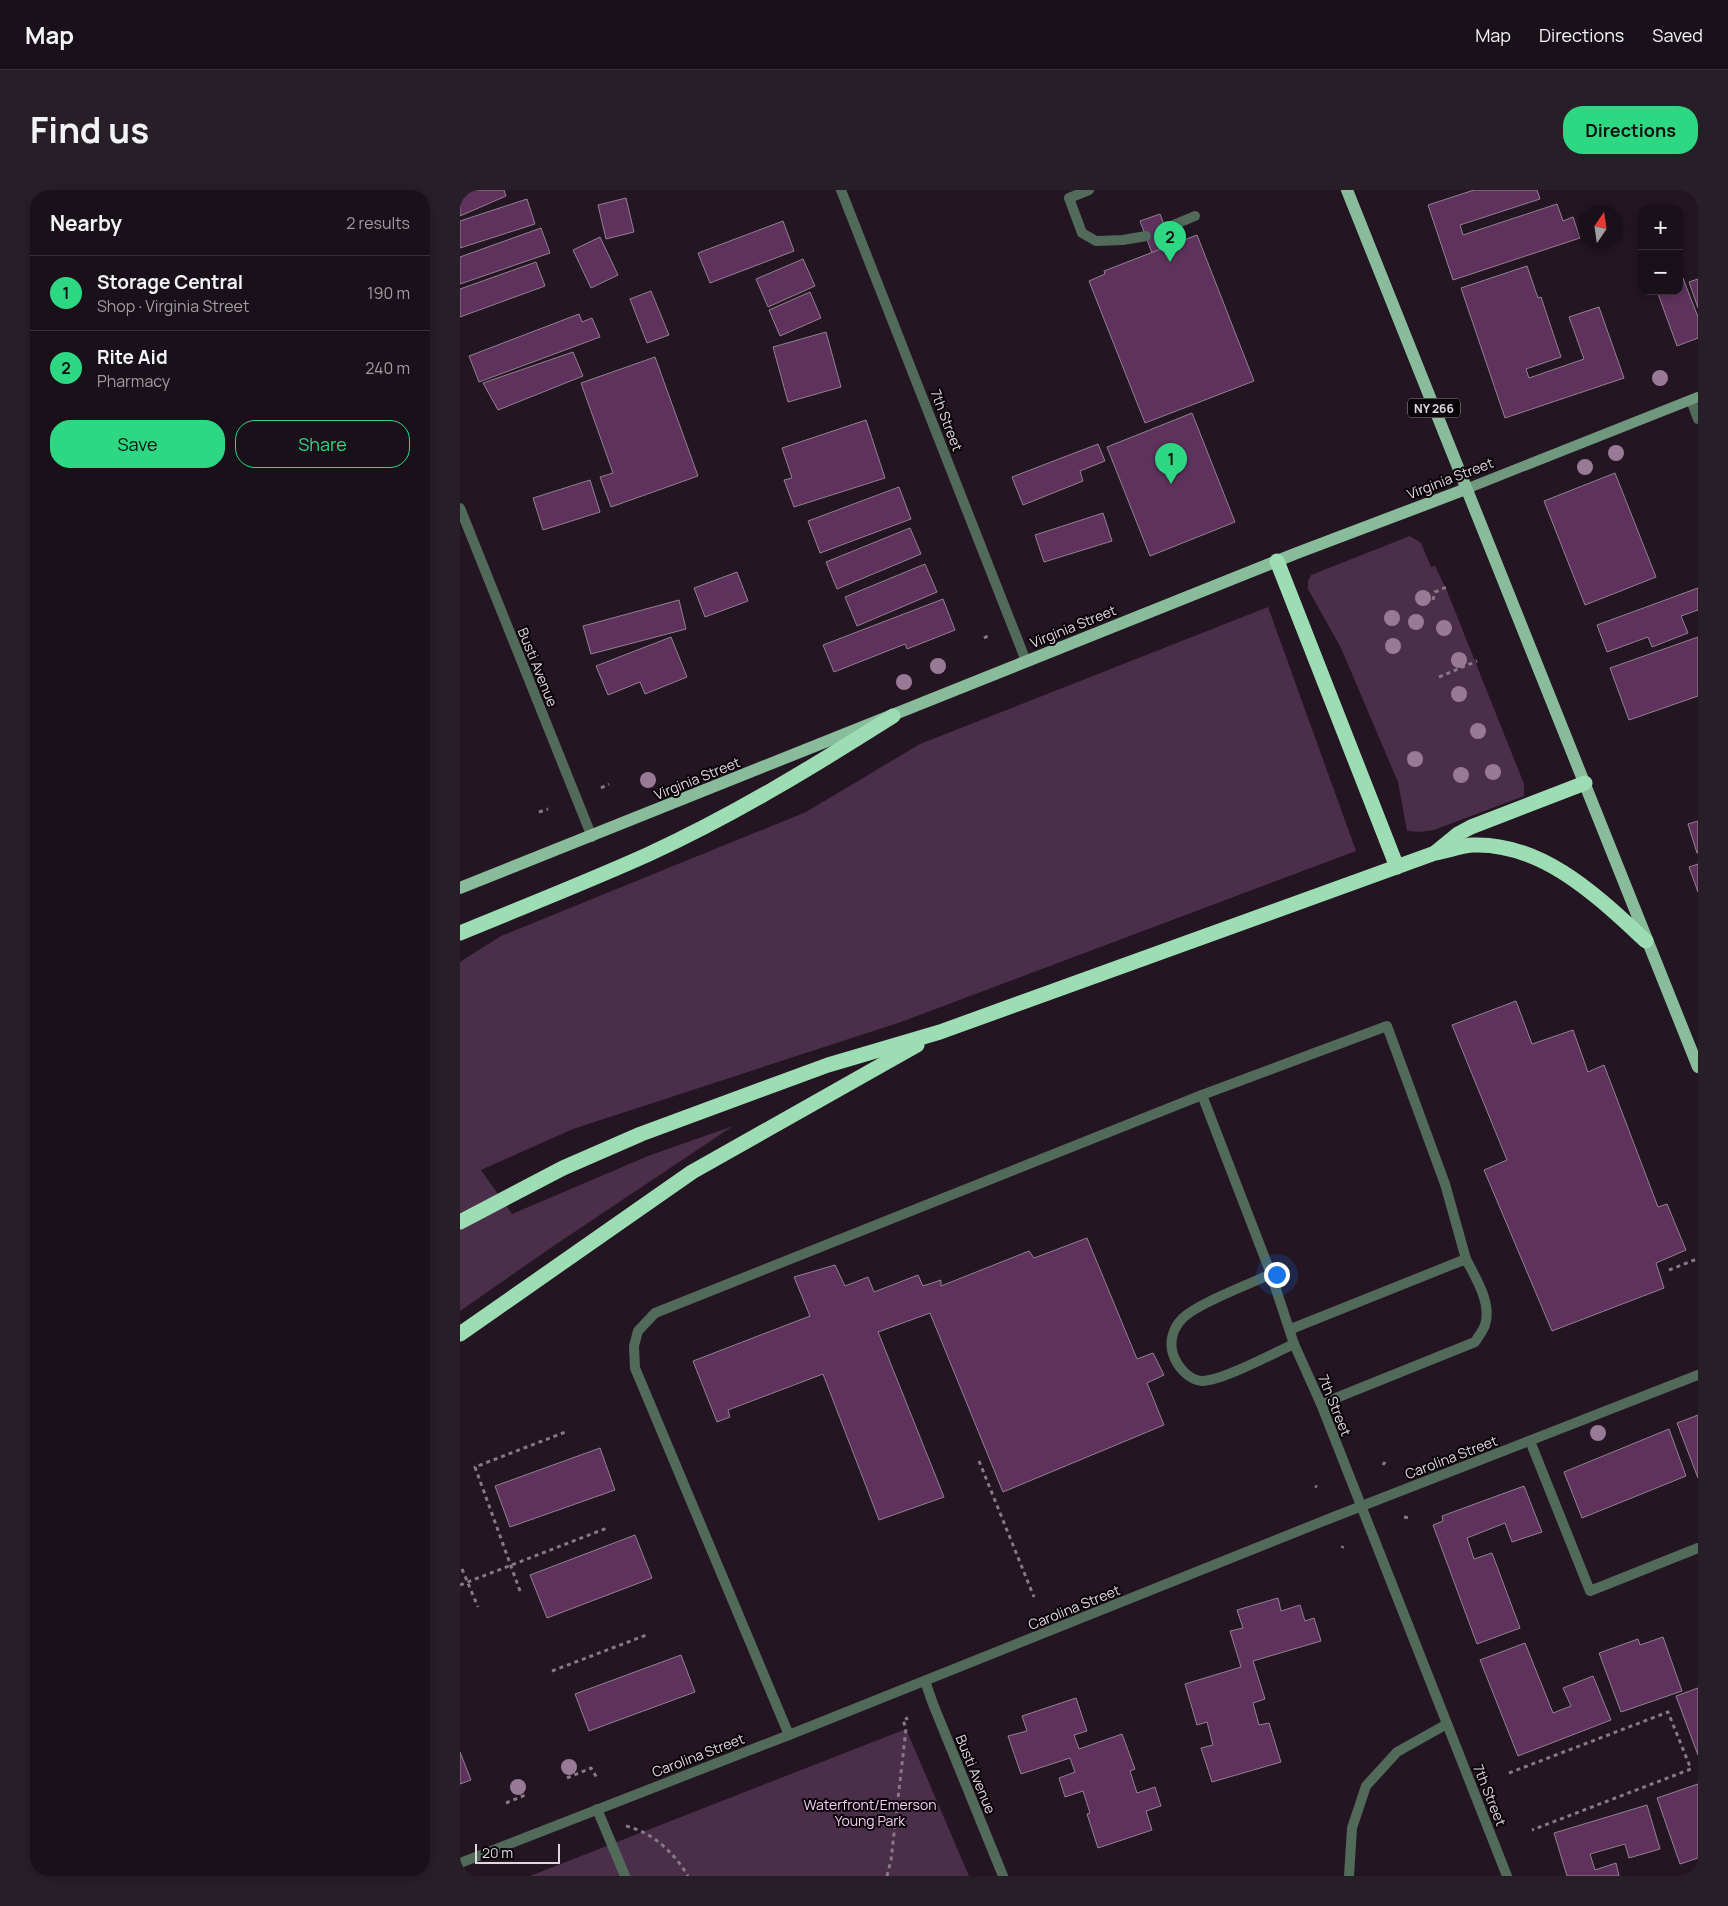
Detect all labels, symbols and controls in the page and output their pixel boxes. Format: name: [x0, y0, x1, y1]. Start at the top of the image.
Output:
text: Map: [25, 18, 74, 51]
text: Map: [1475, 23, 1511, 47]
text: Directions: [1539, 23, 1624, 47]
text: Saved: [1652, 23, 1703, 47]
text: Find us: [30, 106, 149, 154]
button: Directions: [1563, 106, 1698, 154]
north arrow: [1578, 205, 1623, 250]
map controls: [1638, 205, 1683, 295]
button: +: [1638, 205, 1683, 250]
text: Nearby: [50, 209, 122, 237]
text: 2 results: [346, 212, 410, 234]
pin: 2: [1154, 221, 1186, 262]
button: −: [1638, 250, 1683, 295]
text: Storage Central: [97, 269, 243, 295]
text: 1: [62, 282, 70, 304]
text: 190 m: [367, 282, 410, 304]
text: Shop · Virginia Street: [97, 295, 249, 317]
text: Rite Aid: [97, 344, 168, 370]
text: 2: [61, 357, 71, 379]
text: 240 m: [365, 357, 410, 379]
text: Pharmacy: [97, 370, 170, 392]
street label: 7th Street: [927, 386, 968, 454]
road number: NY 266: [1408, 398, 1460, 418]
button: Save: [50, 420, 225, 468]
button: Share: [235, 420, 410, 468]
pin: 1: [1155, 443, 1187, 484]
street label: Virginia Street: [1404, 453, 1496, 503]
street label: Virginia Street: [1027, 600, 1119, 652]
street label: Busti Avenue: [513, 625, 563, 709]
street label: Virginia Street: [651, 752, 743, 804]
your location: [1264, 1262, 1290, 1288]
street label: 7th Street: [1314, 1371, 1356, 1439]
street label: Carolina Street: [1402, 1431, 1500, 1483]
street label: Carolina Street: [1025, 1580, 1123, 1634]
street label: Carolina Street: [649, 1729, 747, 1781]
street label: Busti Avenue: [951, 1732, 1001, 1816]
street label: 7th Street: [1469, 1761, 1511, 1829]
park label: Waterfront/Emerson Young Park: [803, 1795, 937, 1830]
scale bar: [475, 1841, 560, 1864]
text: 20 m: [482, 1843, 513, 1862]

